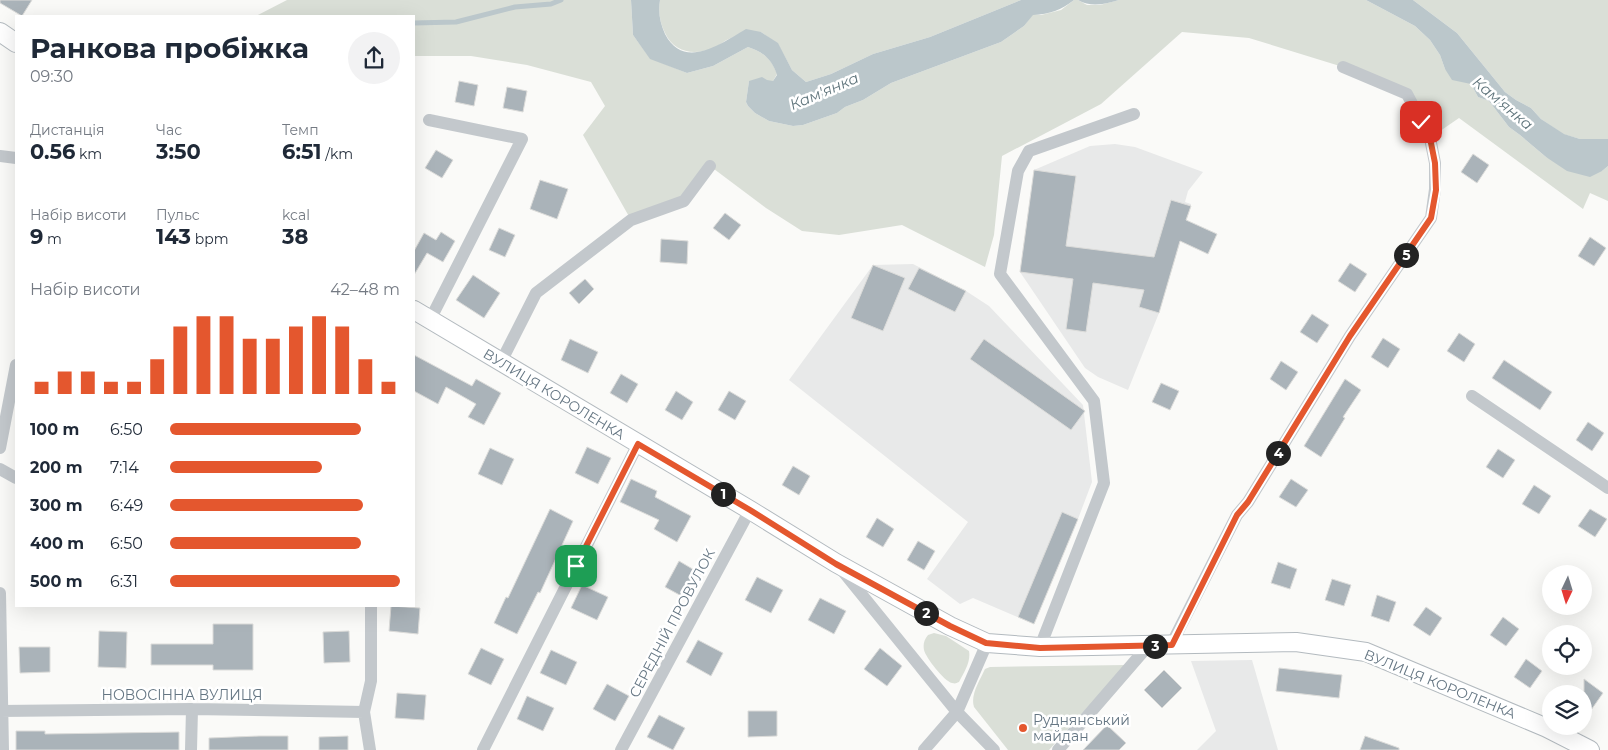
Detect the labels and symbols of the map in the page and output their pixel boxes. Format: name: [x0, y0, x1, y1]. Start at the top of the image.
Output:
water label: Кам'янка: [787, 68, 861, 114]
water label: Кам'янка: [1469, 72, 1537, 134]
pin: [1400, 101, 1442, 143]
pin: 5: [1394, 242, 1418, 268]
street label: ВУЛИЦЯ КОРОЛЕНКА: [480, 345, 629, 444]
pin: 4: [1266, 440, 1290, 466]
pin: 1: [710, 482, 736, 506]
pin: [555, 545, 597, 587]
street label: СЕРЕДНІЙ ПРОВУЛОК: [625, 545, 719, 701]
north arrow: [1542, 565, 1592, 615]
pin: 2: [914, 600, 938, 626]
pin: 3: [1142, 634, 1168, 658]
street label: ВУЛИЦЯ КОРОЛЕНКА: [1362, 645, 1519, 723]
street label: НОВОСІННА ВУЛИЦЯ: [101, 686, 263, 704]
place label: Руднянський майдан: [1033, 711, 1130, 745]
marker: Руднянський майдан: [1017, 722, 1029, 734]

